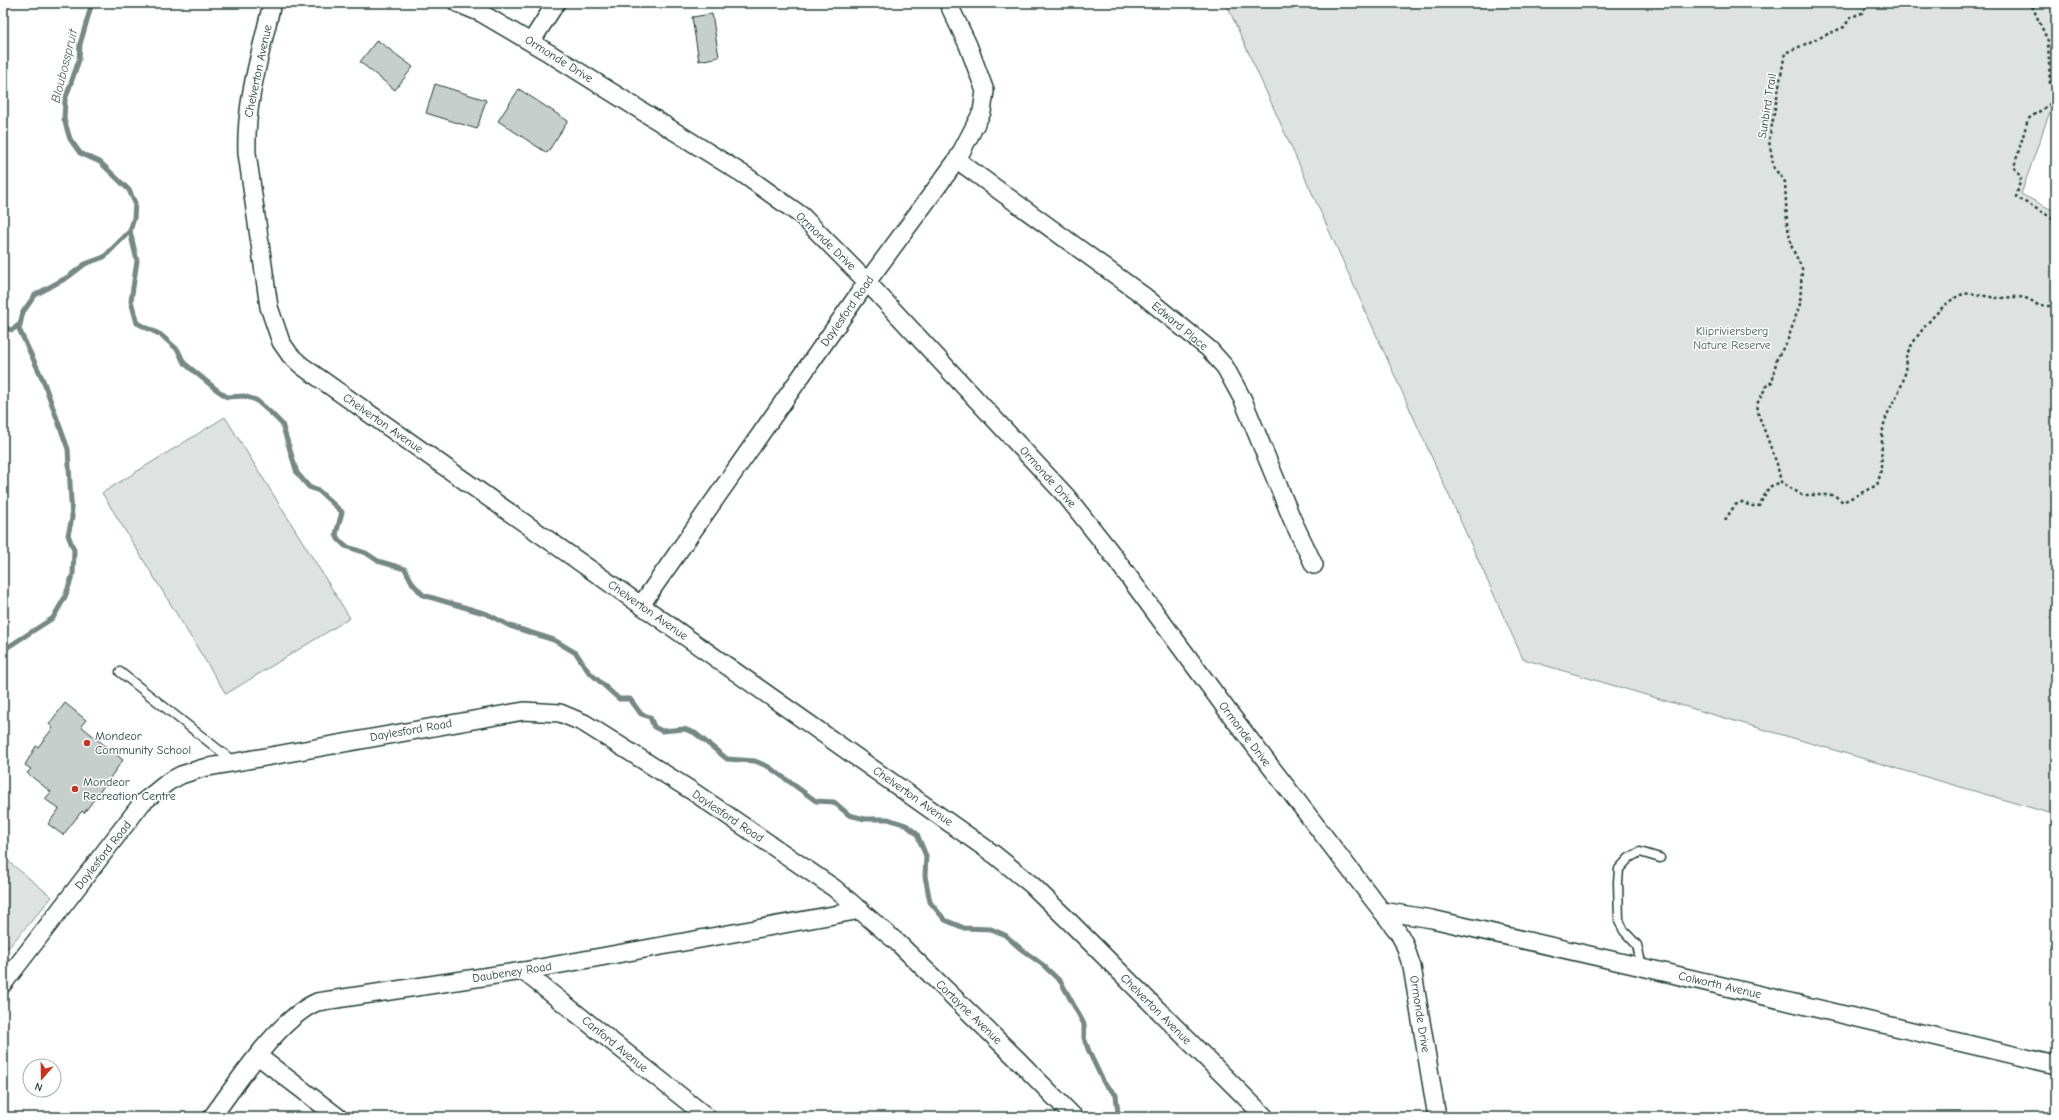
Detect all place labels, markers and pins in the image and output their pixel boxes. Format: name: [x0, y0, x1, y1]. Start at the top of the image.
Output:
place label: Mondeor Community School: [95, 729, 191, 757]
marker: Mondeor Community School: [82, 738, 92, 748]
place label: Mondeor Recreation Centre: [83, 775, 176, 803]
marker: Mondeor Recreation Centre: [70, 784, 80, 794]

